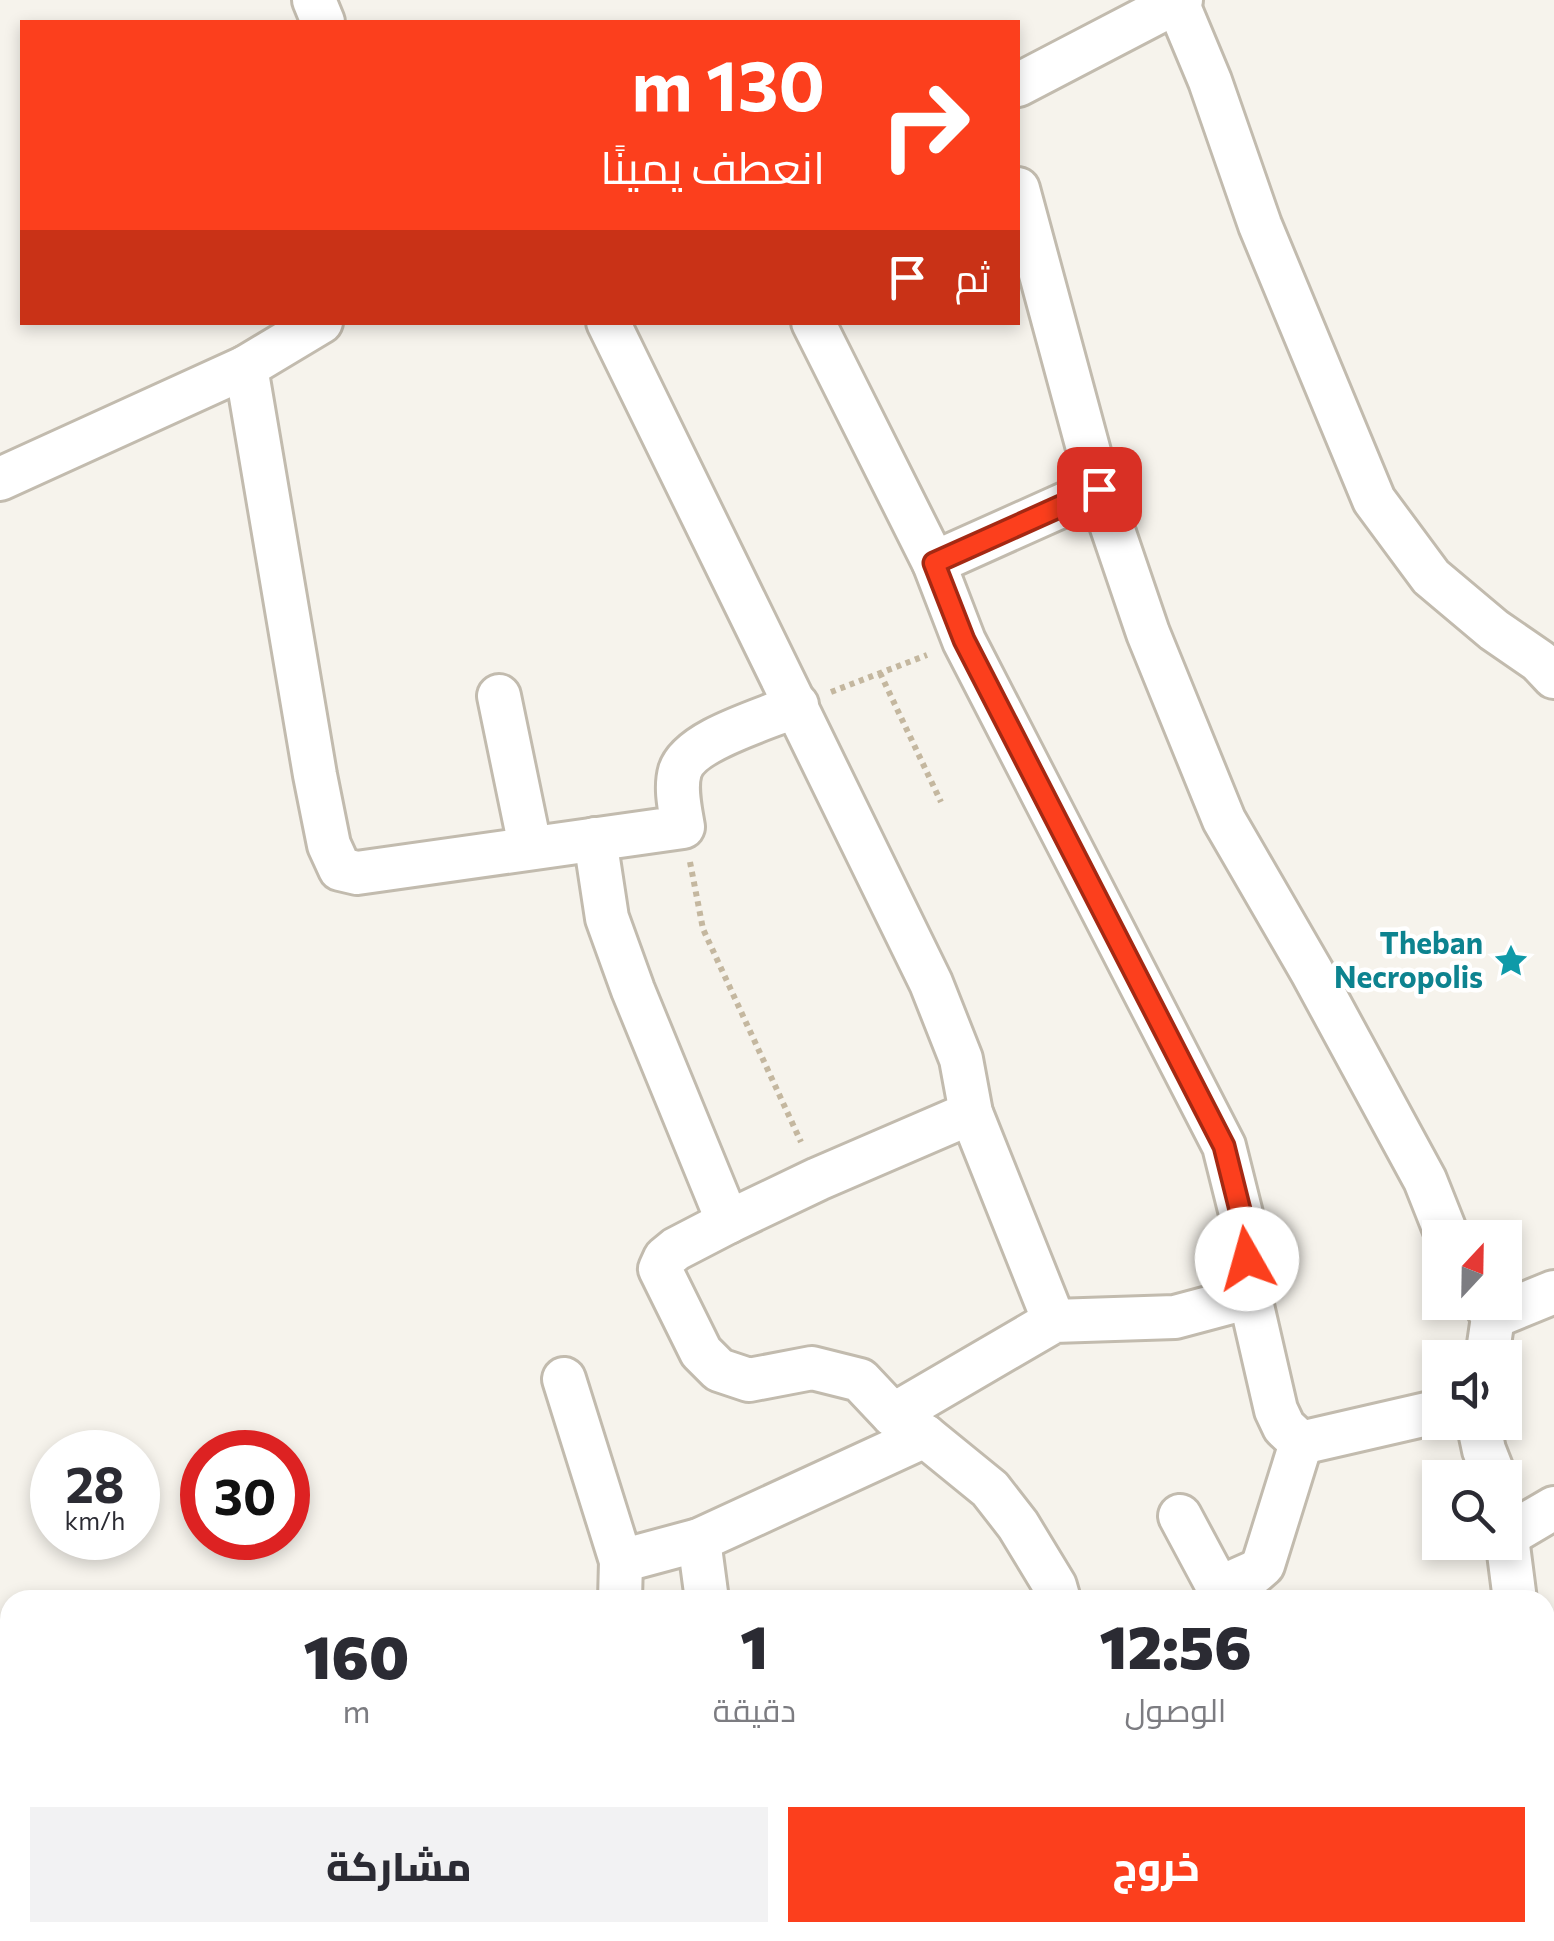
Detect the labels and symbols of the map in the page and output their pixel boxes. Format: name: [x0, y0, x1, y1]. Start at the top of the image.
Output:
pin: [1057, 447, 1142, 532]
place label: Theban Necropolis: [1334, 923, 1483, 994]
place icon: Theban Necropolis: [1492, 942, 1530, 980]
position arrow: [1195, 1207, 1299, 1311]
north arrow: [1422, 1220, 1522, 1320]
speed limit sign: 30: [180, 1430, 310, 1560]

